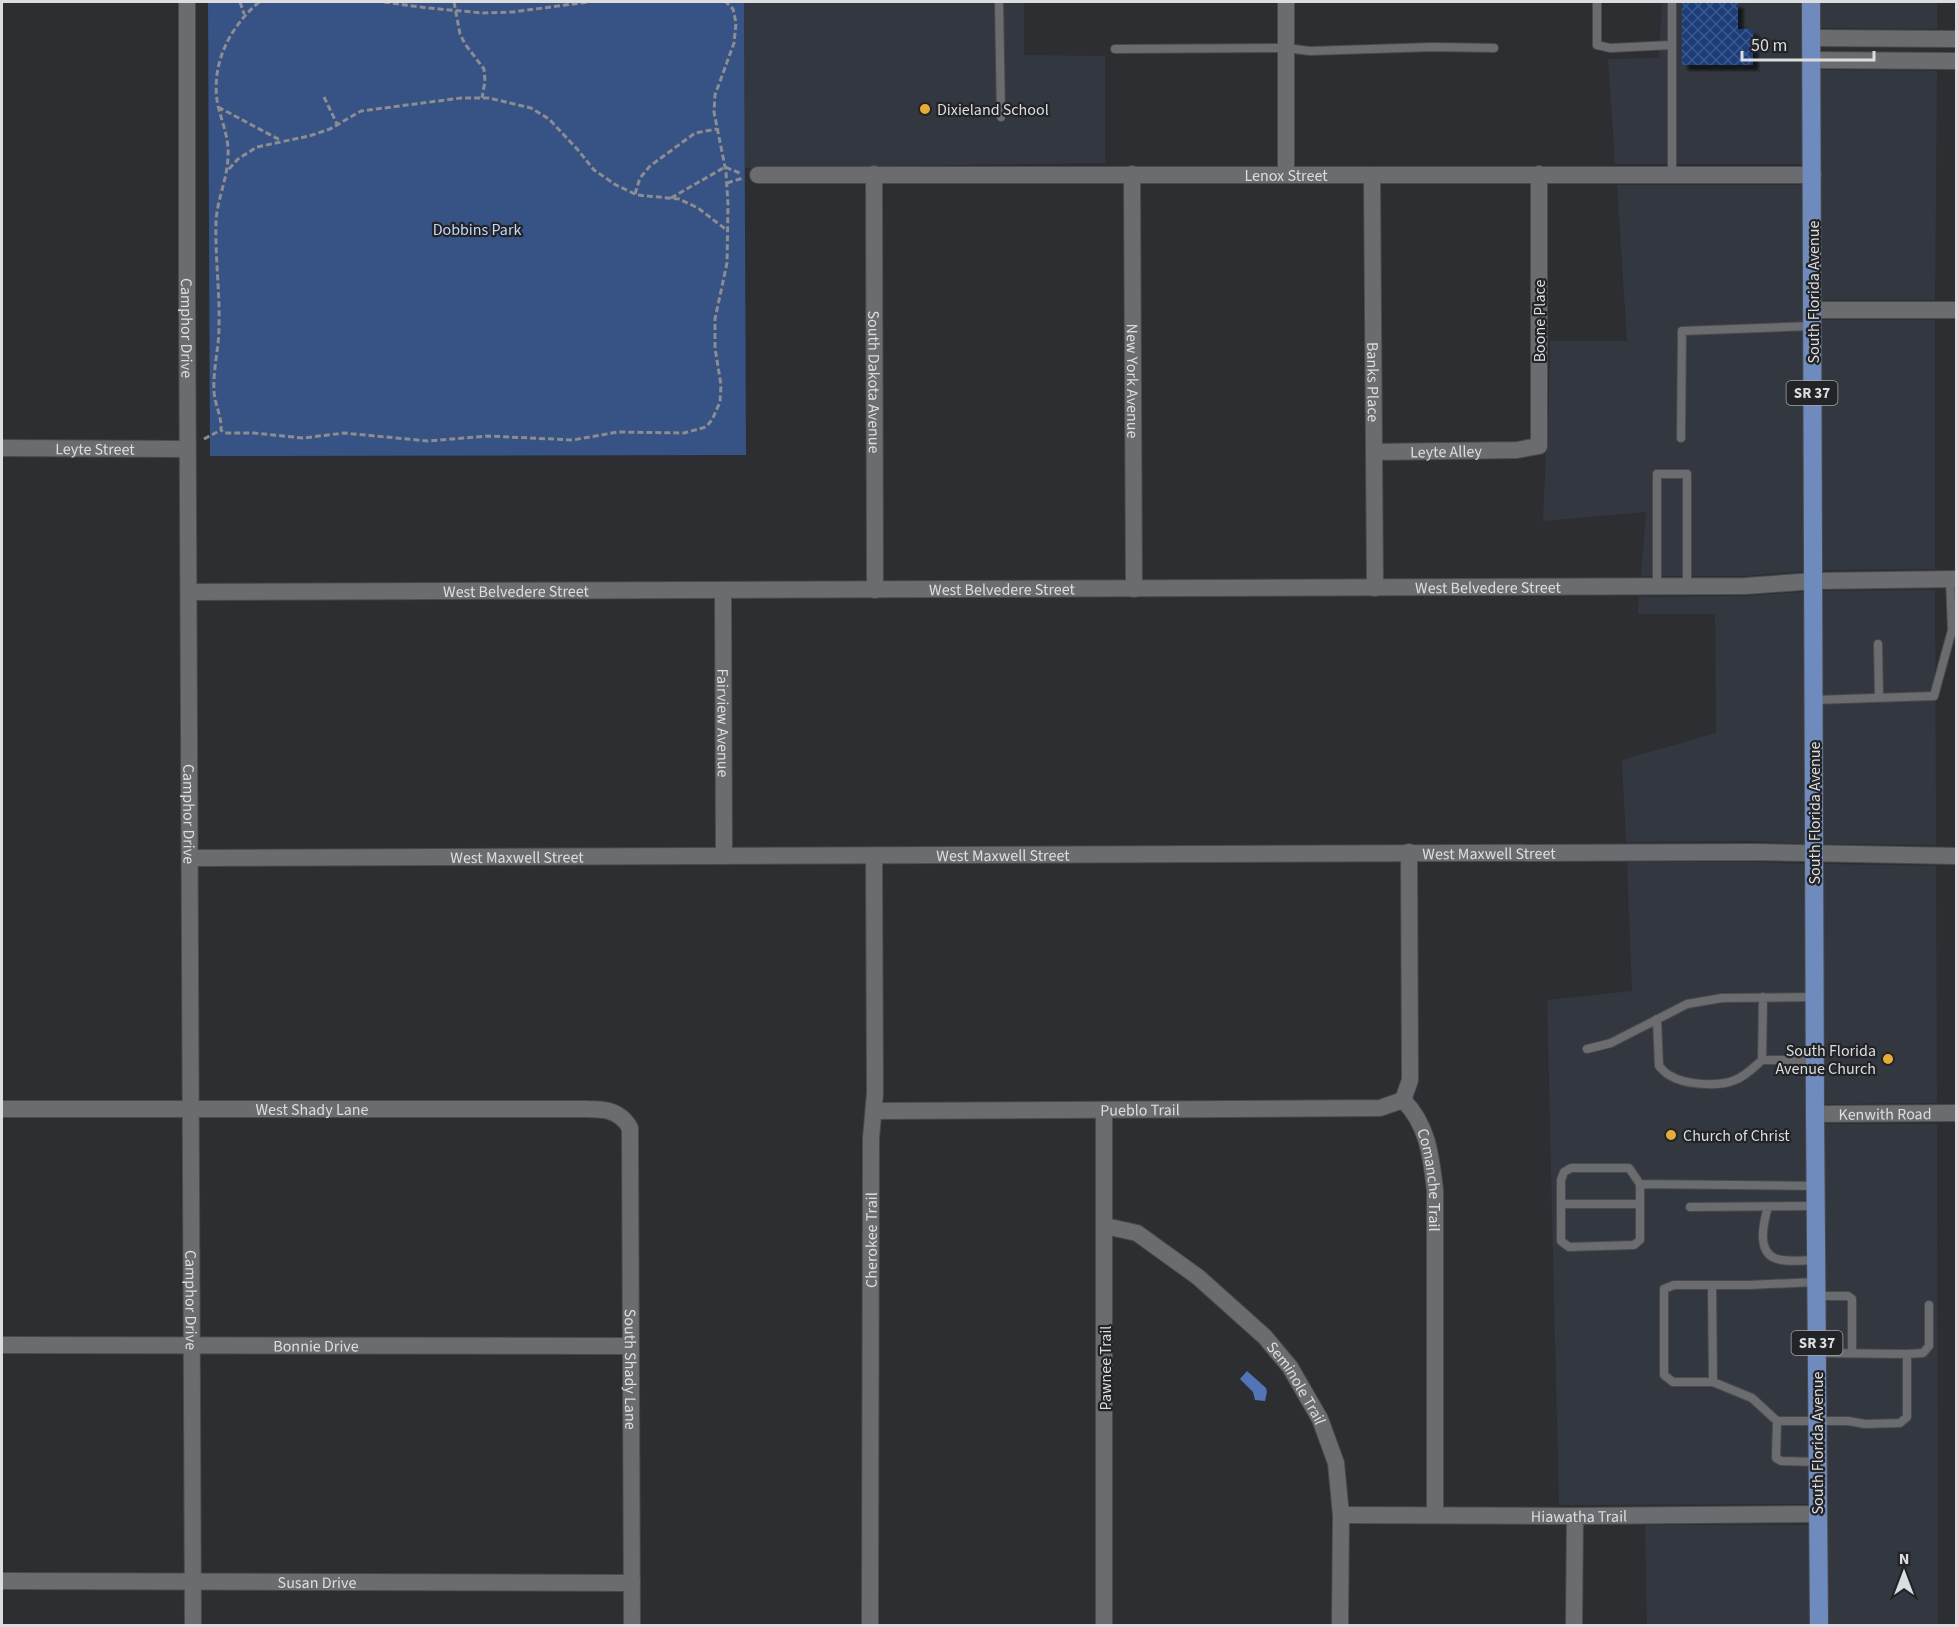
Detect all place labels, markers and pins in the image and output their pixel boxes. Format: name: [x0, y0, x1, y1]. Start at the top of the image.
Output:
place label: Dixieland School: [937, 99, 1049, 121]
marker: Dixieland School: [918, 102, 932, 116]
place label: South Florida Avenue Church: [1776, 1040, 1876, 1080]
marker: South Florida Avenue Church: [1881, 1052, 1895, 1066]
place label: Church of Christ: [1683, 1125, 1790, 1147]
marker: Church of Christ: [1664, 1128, 1678, 1142]

